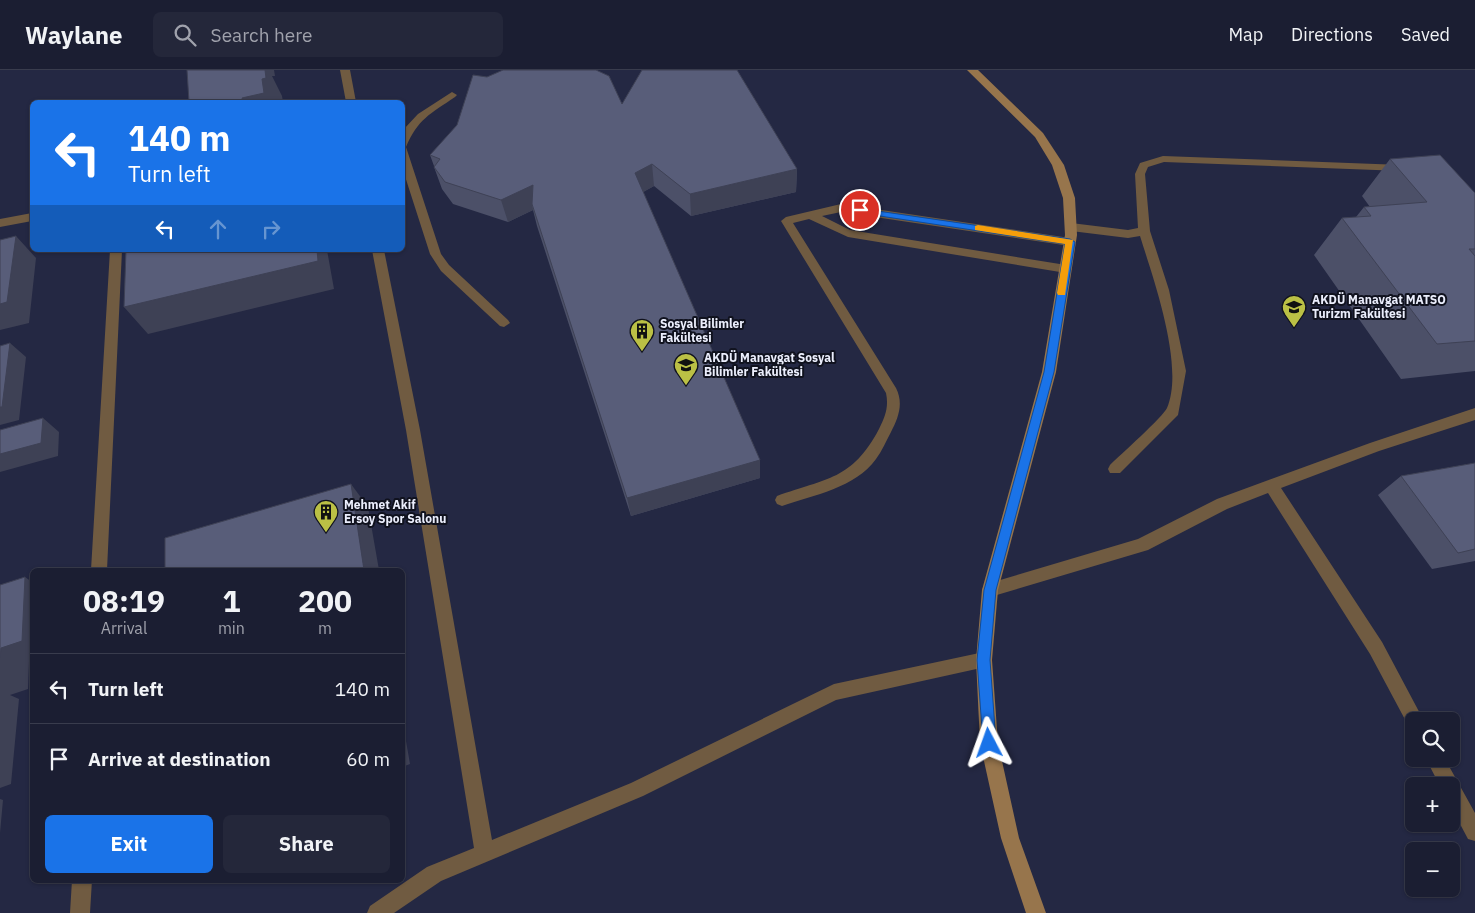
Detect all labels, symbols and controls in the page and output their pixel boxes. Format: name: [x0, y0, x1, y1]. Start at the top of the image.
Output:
search box: [153, 12, 503, 57]
text: Waylane: [25, 19, 123, 51]
icon: search: [171, 21, 199, 49]
text: Search here: [211, 23, 312, 47]
text: Map: [1228, 23, 1263, 46]
text: Directions: [1291, 23, 1373, 46]
text: Saved: [1401, 23, 1450, 46]
text: 140 m: [128, 115, 231, 161]
icon: left: [45, 120, 110, 185]
text: Turn left: [128, 159, 211, 188]
pin: [839, 189, 881, 231]
icon: arrive: [846, 196, 874, 224]
icon: left: [151, 215, 179, 243]
icon: ahead: [204, 215, 232, 243]
icon: right: [257, 215, 285, 243]
place label: AKDÜ Manavgat MATSO Turizm Fakültesi: [1312, 292, 1446, 321]
school or university icon: AKDÜ Manavgat MATSO Turizm Fakültesi: [1281, 294, 1307, 328]
place label: Sosyal Bilimler Fakültesi: [660, 316, 744, 345]
building icon: Sosyal Bilimler Fakültesi: [629, 318, 655, 352]
place label: AKDÜ Manavgat Sosyal Bilimler Fakültesi: [704, 350, 835, 379]
school or university icon: AKDÜ Manavgat Sosyal Bilimler Fakültesi: [673, 352, 699, 386]
place label: Mehmet Akif Ersoy Spor Salonu: [344, 497, 446, 526]
building icon: Mehmet Akif Ersoy Spor Salonu: [313, 499, 339, 533]
text: 08:19: [83, 581, 165, 620]
text: 1: [222, 581, 240, 620]
text: 200: [298, 581, 352, 620]
text: Arrival: [101, 618, 147, 638]
text: min: [218, 618, 245, 638]
text: m: [318, 618, 332, 638]
icon: left: [45, 675, 73, 703]
text: Turn left: [88, 677, 164, 701]
text: 140 m: [335, 677, 390, 701]
map controls: [1405, 712, 1460, 897]
button: search: [1405, 712, 1460, 767]
position arrow: [962, 716, 1014, 768]
icon: arrive: [45, 745, 73, 773]
text: Arrive at destination: [88, 747, 271, 771]
text: 60 m: [346, 747, 390, 771]
button: +: [1405, 777, 1460, 832]
button: Exit: [45, 815, 213, 873]
button: Share: [223, 815, 390, 873]
button: −: [1405, 842, 1460, 897]

